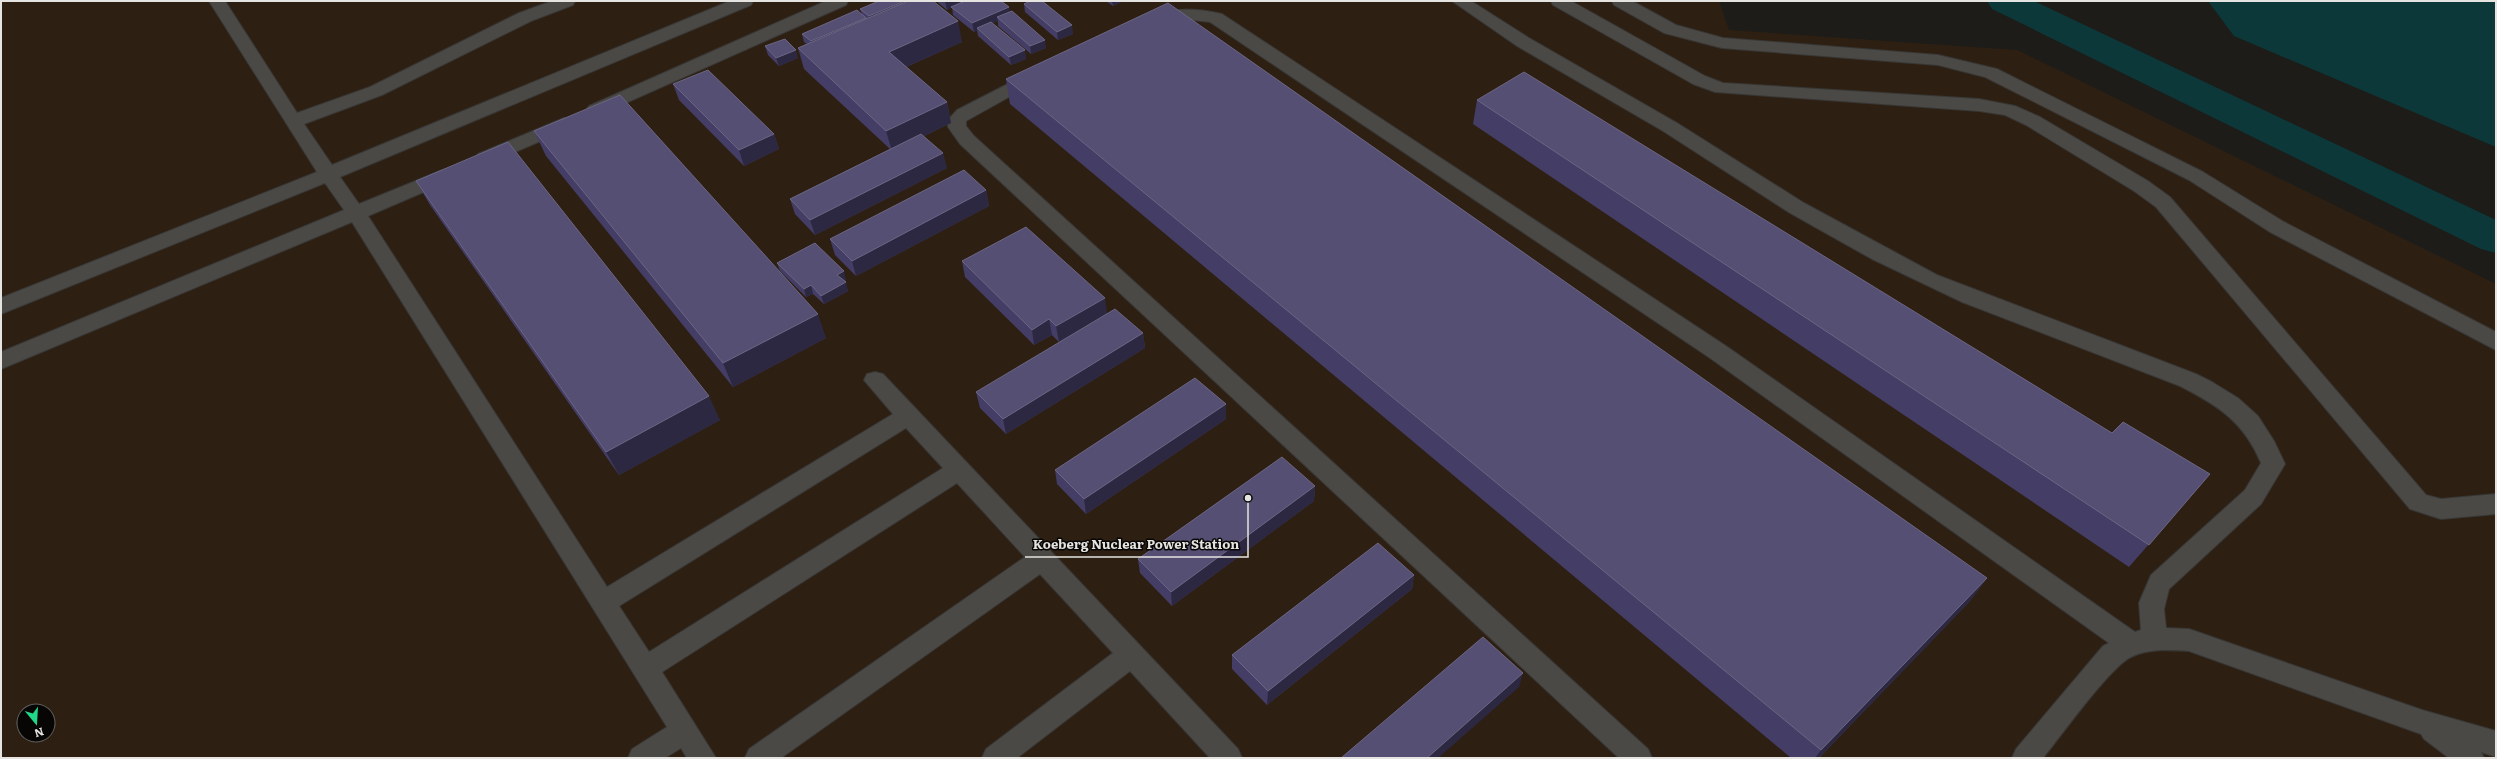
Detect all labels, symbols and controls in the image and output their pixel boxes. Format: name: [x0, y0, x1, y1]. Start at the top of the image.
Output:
callout: Koeberg Nuclear Power Station: [1025, 532, 1248, 557]
text: Koeberg Nuclear Power Station: [1033, 534, 1239, 553]
north arrow: [16, 703, 56, 743]
text: N: [33, 724, 46, 742]

